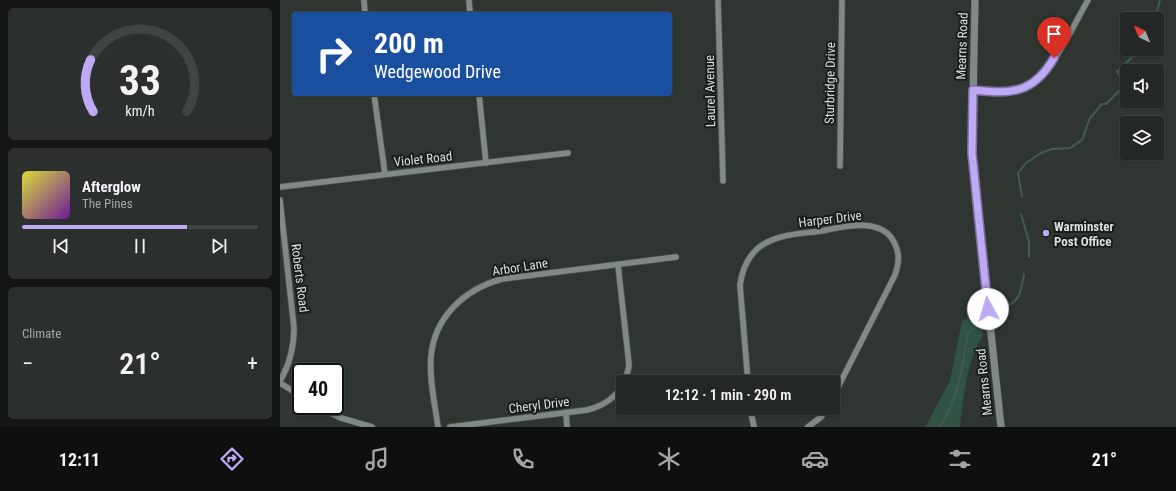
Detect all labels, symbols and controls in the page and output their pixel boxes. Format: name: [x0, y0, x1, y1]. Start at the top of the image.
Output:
street label: Mearns Road: [953, 12, 971, 80]
north arrow: [1120, 12, 1164, 56]
map controls: [1120, 12, 1164, 160]
pin: [1037, 17, 1071, 58]
icon: arrive: [1043, 23, 1065, 45]
text: 200 m: [374, 27, 444, 60]
icon: right: [308, 28, 360, 80]
street label: Sturbridge Drive: [822, 42, 838, 124]
street label: Laurel Avenue: [702, 55, 718, 127]
text: 33: [119, 56, 161, 105]
text: Wedgewood Drive: [374, 61, 501, 82]
button: sound: [1120, 64, 1164, 108]
text: km/h: [125, 102, 155, 118]
button: layers: [1120, 116, 1164, 160]
street label: Violet Road: [393, 148, 453, 170]
text: Afterglow: [82, 178, 141, 196]
text: The Pines: [82, 196, 133, 211]
street label: Harper Drive: [798, 208, 862, 230]
place label: Warminster Post Office: [1054, 219, 1114, 249]
marker: Warminster Post Office: [1041, 228, 1051, 238]
icon: previous: [50, 235, 72, 257]
icon: pause: [129, 235, 151, 257]
icon: next: [208, 235, 230, 257]
street label: Roberts Road: [288, 243, 312, 313]
street label: Arbor Lane: [491, 255, 549, 279]
position arrow: [967, 288, 1009, 330]
text: Climate: [22, 326, 61, 341]
text: 21°: [119, 346, 161, 381]
street label: Mearns Road: [973, 348, 995, 416]
text: −: [22, 351, 33, 376]
text: +: [247, 351, 258, 376]
speed limit sign: 40: [292, 363, 344, 415]
text: 12:12 · 1 min · 290 m: [665, 386, 791, 404]
street label: Cheryl Drive: [508, 394, 570, 416]
icon: directions: [218, 445, 246, 473]
icon: music: [363, 445, 391, 473]
icon: phone: [509, 445, 537, 473]
icon: climate: [655, 445, 683, 473]
icon: car: [801, 445, 829, 473]
icon: filters: [946, 445, 974, 473]
text: 12:11: [59, 449, 100, 470]
text: 21°: [1092, 449, 1117, 470]

